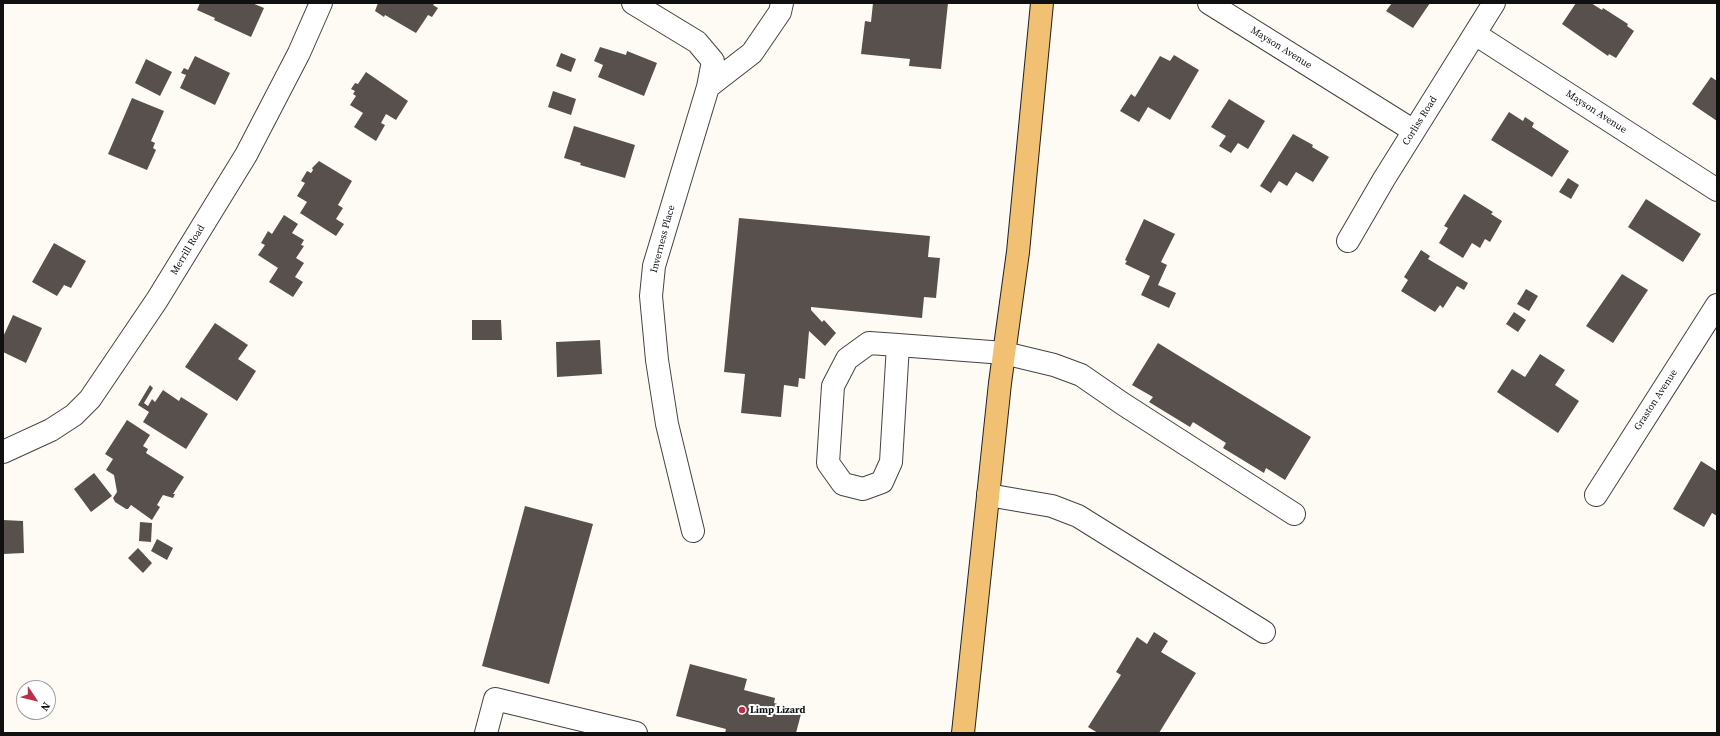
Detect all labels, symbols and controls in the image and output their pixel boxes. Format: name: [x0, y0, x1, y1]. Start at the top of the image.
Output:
street label: Mayson Avenue: [1248, 24, 1314, 72]
street label: Mayson Avenue: [1563, 88, 1629, 136]
street label: Corliss Road: [1400, 94, 1440, 148]
street label: Inverness Place: [648, 204, 678, 274]
street label: Merrill Road: [168, 223, 208, 277]
street label: Graston Avenue: [1632, 367, 1680, 433]
north arrow: [16, 680, 56, 720]
text: N: [37, 699, 54, 714]
place label: Limp Lizard: [750, 704, 805, 716]
marker: Limp Lizard: [737, 705, 747, 715]

